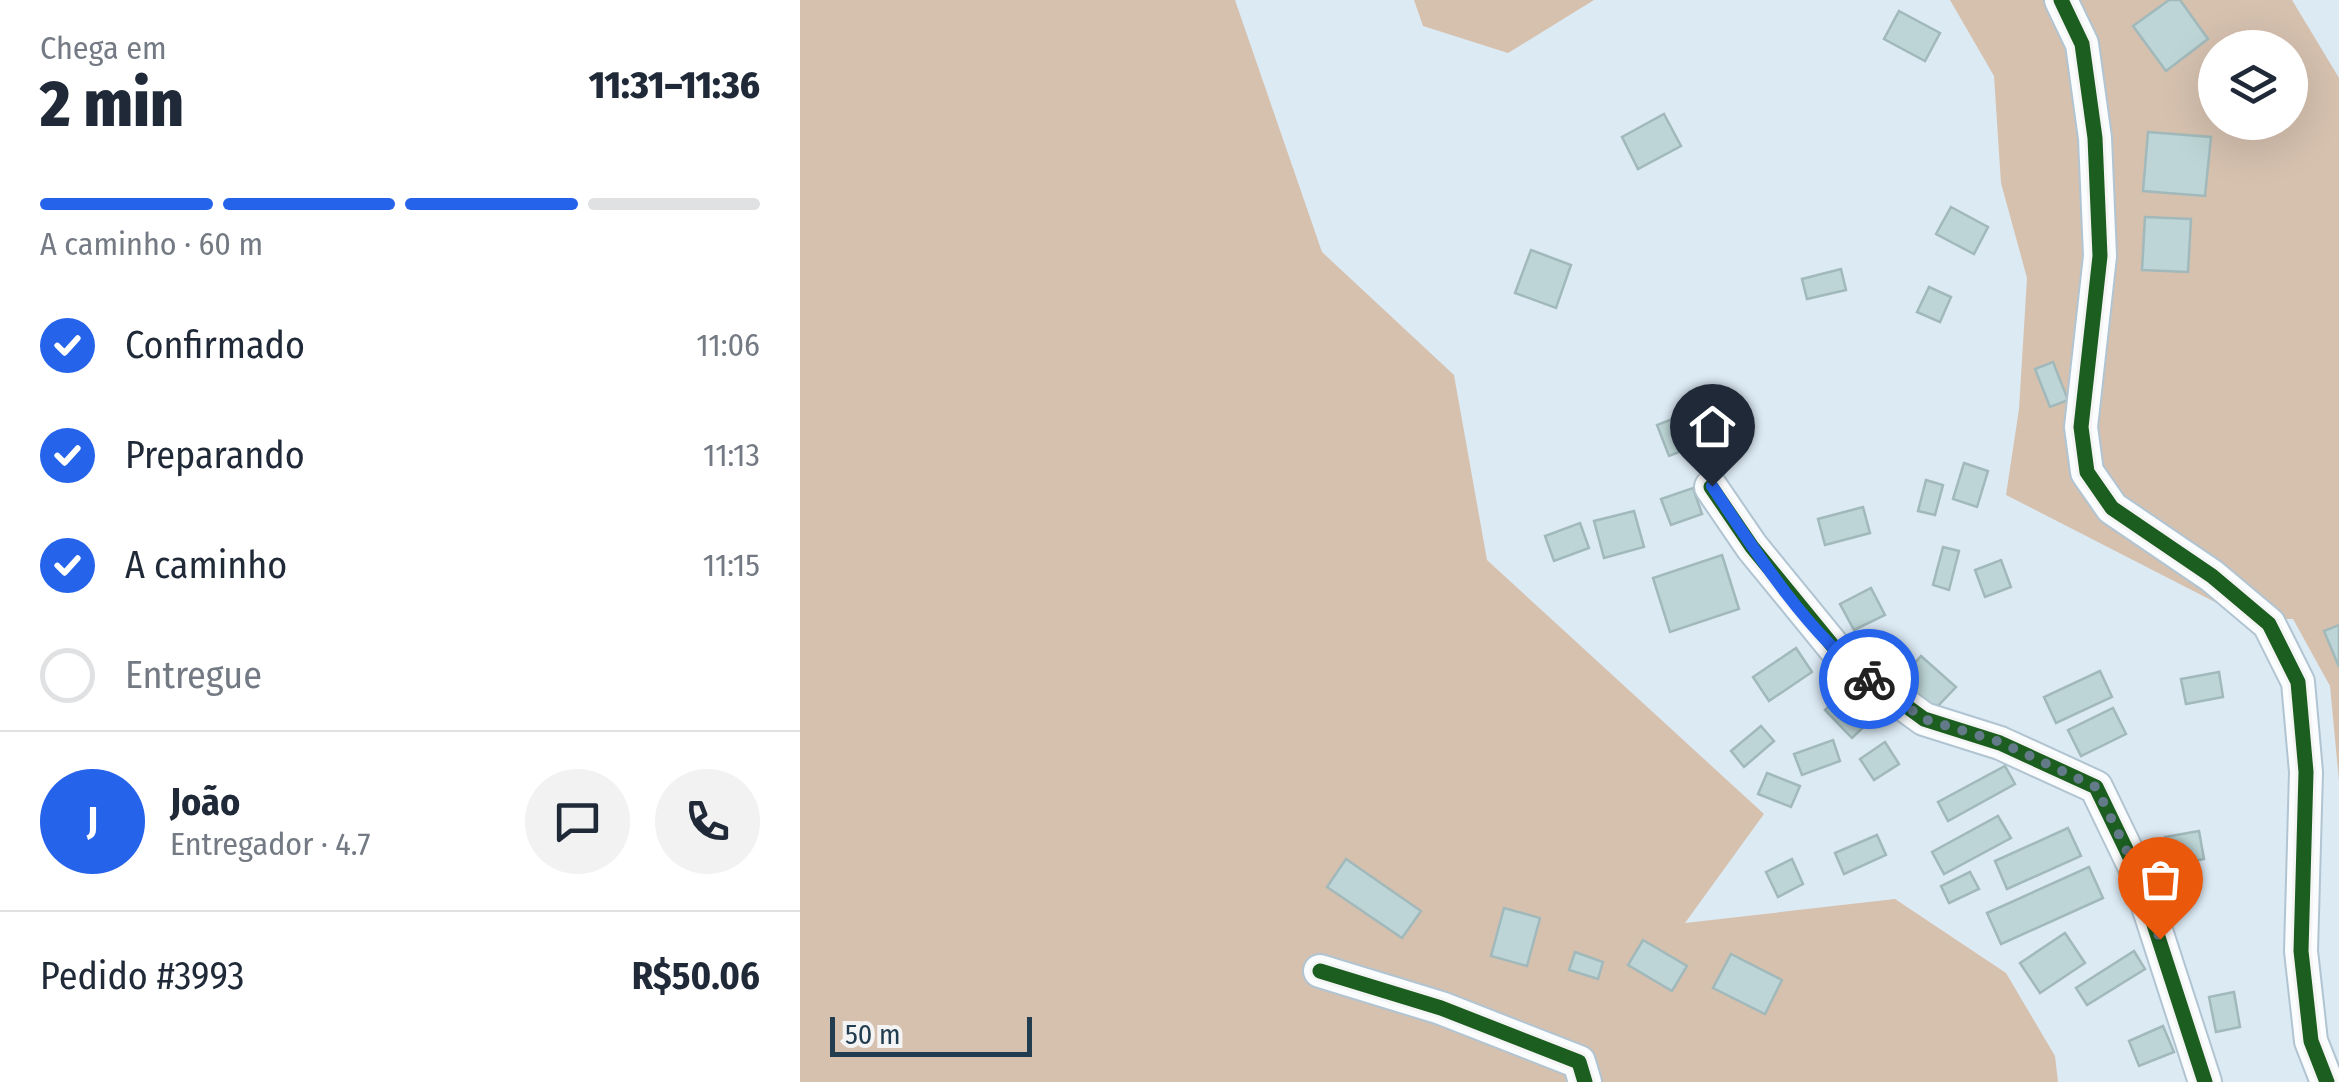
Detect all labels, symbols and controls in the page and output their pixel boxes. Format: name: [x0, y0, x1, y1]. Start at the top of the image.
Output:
text: Chega em: [40, 29, 167, 67]
map controls: [2198, 30, 2308, 140]
button: layers: [2198, 30, 2308, 140]
text: 11:31–11:36: [589, 62, 760, 108]
text: 2 min: [40, 65, 184, 143]
text: A caminho · 60 m: [40, 225, 263, 263]
icon: check: [40, 318, 95, 373]
text: Confirmado: [125, 322, 305, 368]
text: 11:06: [696, 326, 760, 364]
pin: [1670, 384, 1755, 487]
icon: home: [1685, 399, 1740, 454]
icon: check: [40, 428, 95, 483]
text: Preparando: [125, 432, 305, 478]
text: 11:13: [703, 436, 760, 474]
icon: check: [40, 538, 95, 593]
text: A caminho: [125, 542, 287, 588]
text: 11:15: [703, 546, 760, 584]
courier: [1819, 629, 1919, 729]
text: Entregue: [125, 652, 262, 698]
icon: bike: [1842, 652, 1897, 707]
button: chat: [525, 769, 630, 874]
button: phone: [655, 769, 760, 874]
text: João: [170, 779, 240, 825]
text: J: [87, 798, 98, 844]
text: Entregador · 4.7: [170, 825, 370, 863]
pin: [2118, 837, 2203, 940]
icon: bag: [2133, 852, 2188, 907]
text: Pedido #3993: [40, 953, 244, 999]
text: R$50.06: [632, 953, 760, 999]
scale bar: [830, 1012, 1032, 1056]
text: 50 m: [845, 1018, 901, 1051]

